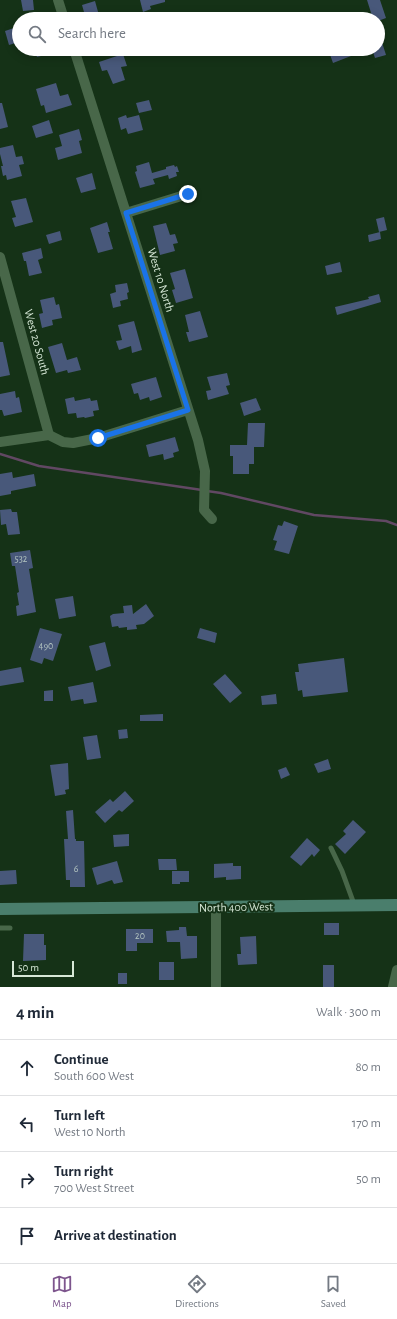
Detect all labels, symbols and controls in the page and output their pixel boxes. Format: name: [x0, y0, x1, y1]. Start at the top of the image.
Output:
search box: [12, 12, 385, 56]
icon: search: [26, 23, 48, 45]
text: Search here: [58, 26, 126, 41]
route end: [179, 185, 197, 203]
street label: West 10 North: [146, 247, 176, 313]
street label: West 20 South: [23, 308, 51, 376]
route start: [89, 429, 107, 447]
house number: 532: [15, 554, 28, 564]
house number: 490: [39, 641, 53, 651]
house number: 6: [74, 864, 79, 874]
street label: North 400 West: [199, 900, 273, 914]
house number: 20: [135, 931, 145, 941]
scale bar: [12, 959, 74, 978]
text: 50 m: [18, 962, 39, 973]
text: 4 min: [16, 1004, 54, 1021]
text: Walk · 300 m: [316, 1006, 381, 1019]
text: Continue: [54, 1052, 109, 1067]
icon: ahead: [16, 1057, 38, 1079]
text: 80 m: [355, 1061, 381, 1074]
text: South 600 West: [54, 1070, 134, 1083]
text: Turn left: [54, 1108, 105, 1123]
icon: left: [16, 1113, 38, 1135]
text: 170 m: [352, 1117, 381, 1130]
text: West 10 North: [54, 1126, 126, 1139]
text: Turn right: [54, 1164, 113, 1179]
icon: right: [16, 1169, 38, 1191]
text: 50 m: [356, 1173, 381, 1186]
text: 700 West Street: [54, 1182, 134, 1195]
icon: arrive: [16, 1225, 38, 1247]
text: Arrive at destination: [54, 1228, 177, 1243]
tab: Map: [51, 1273, 73, 1310]
tab: Directions: [175, 1273, 219, 1310]
tab: Saved: [321, 1273, 346, 1310]

